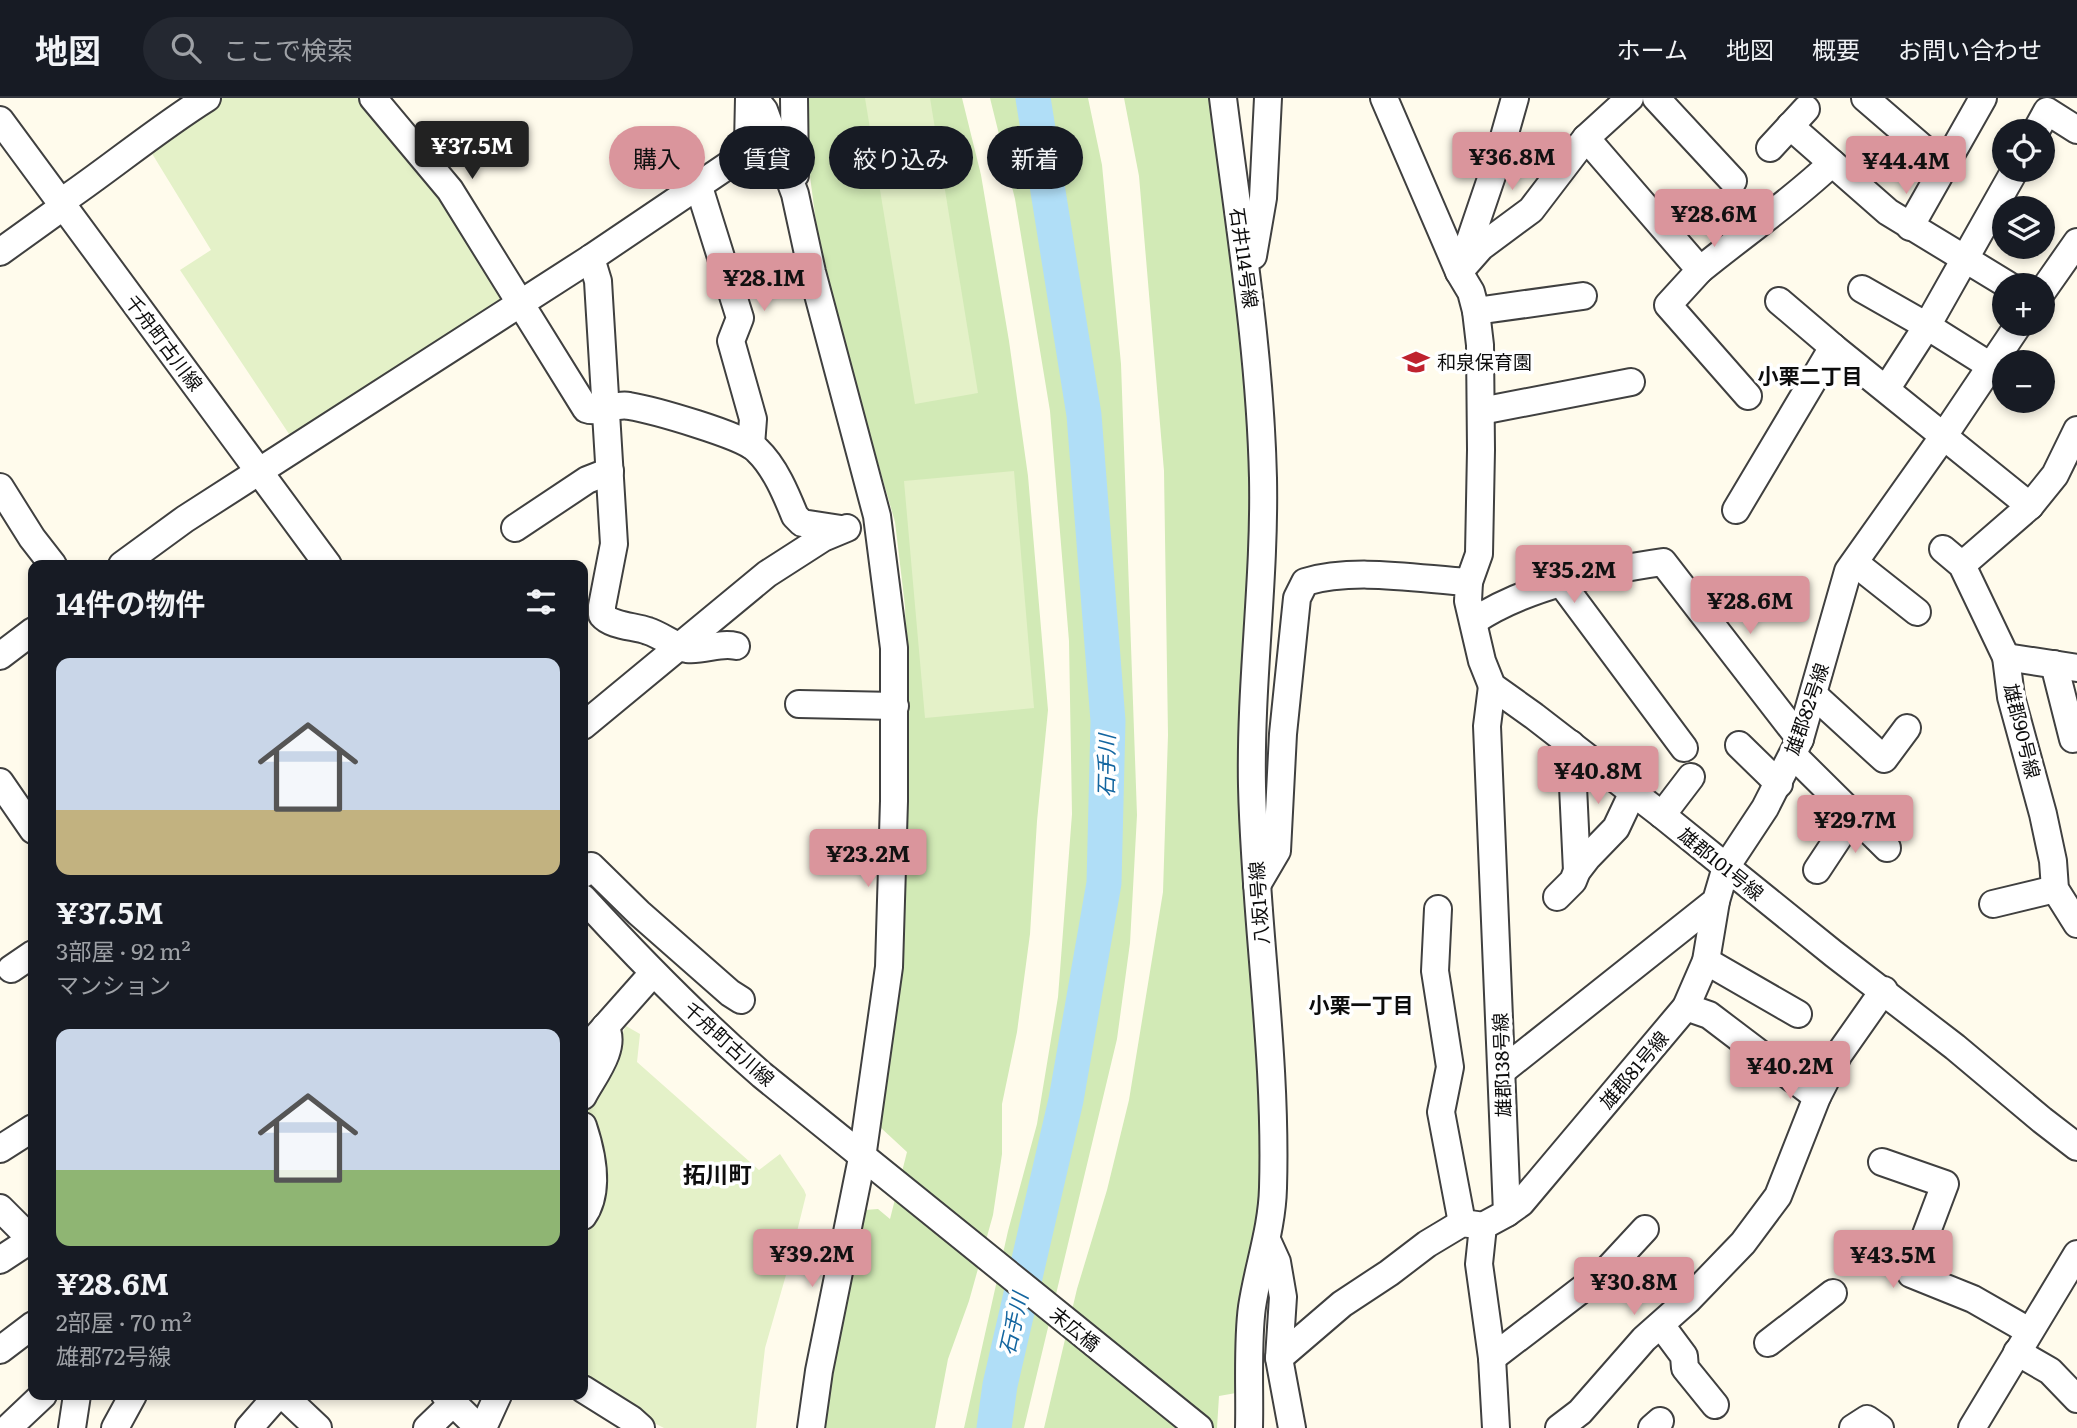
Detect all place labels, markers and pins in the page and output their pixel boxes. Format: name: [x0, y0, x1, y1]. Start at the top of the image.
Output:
pin: ¥37.5M: [415, 122, 529, 181]
pin: ¥36.8M: [1455, 132, 1569, 192]
pin: ¥44.4M: [1849, 136, 1963, 196]
pin: ¥28.6M: [1657, 190, 1771, 249]
pin: ¥28.1M: [707, 254, 821, 313]
school or university icon: 和泉保育園: [1401, 347, 1431, 377]
place label: 和泉保育園: [1437, 347, 1532, 375]
pin: ¥35.2M: [1517, 546, 1631, 605]
pin: ¥28.6M: [1693, 576, 1807, 636]
pin: ¥40.8M: [1541, 746, 1655, 806]
pin: ¥29.7M: [1798, 796, 1912, 855]
pin: ¥23.2M: [811, 830, 925, 889]
pin: ¥40.2M: [1733, 1042, 1847, 1101]
pin: ¥39.2M: [755, 1230, 869, 1289]
pin: ¥43.5M: [1836, 1230, 1950, 1290]
pin: ¥30.8M: [1577, 1258, 1691, 1317]

